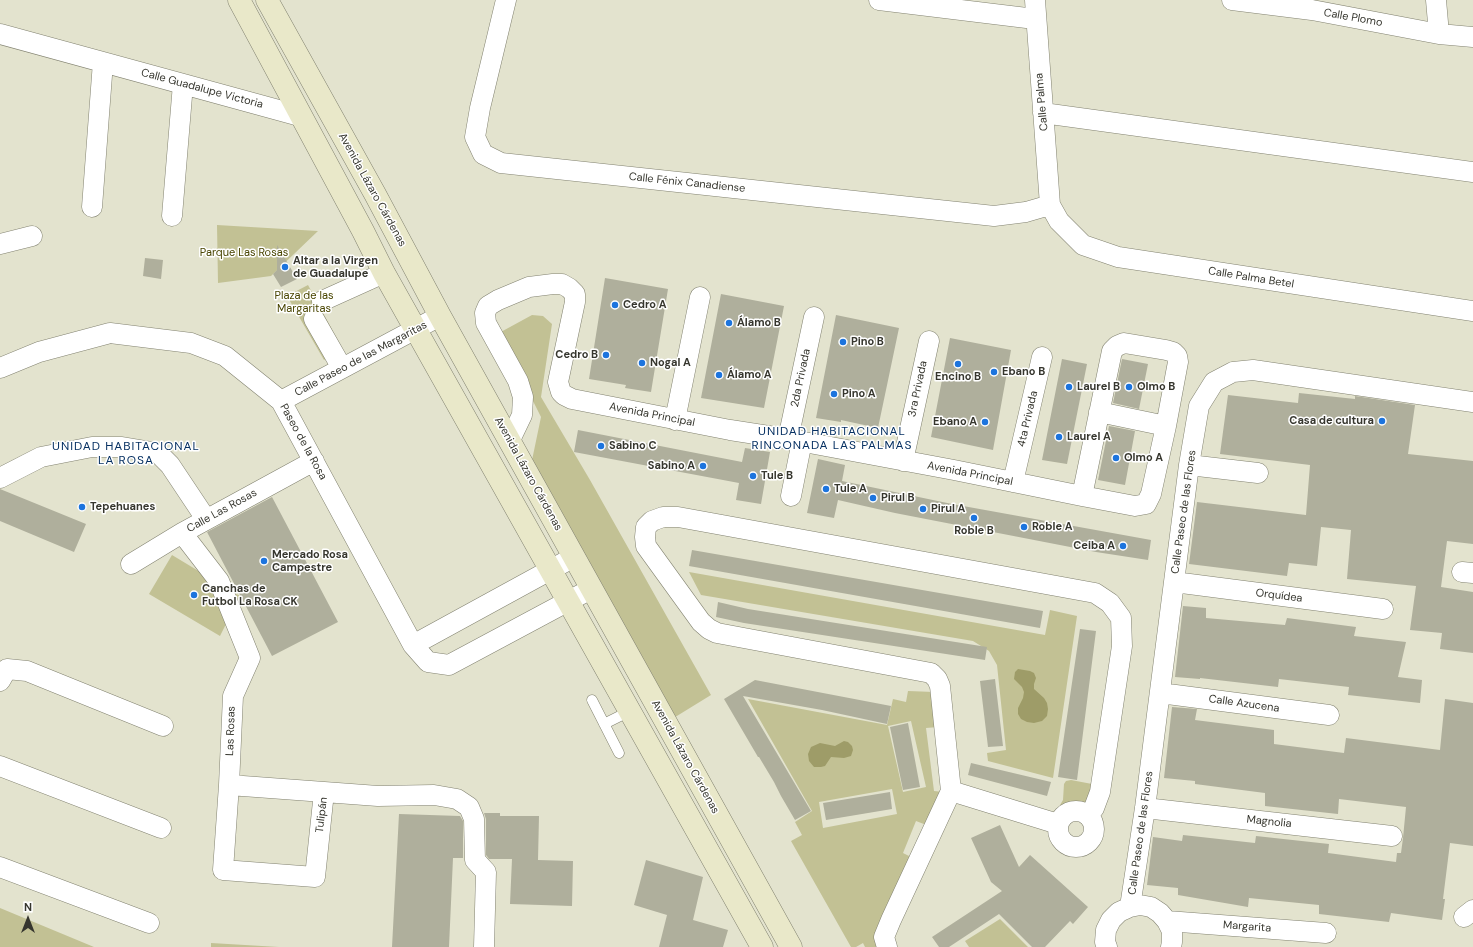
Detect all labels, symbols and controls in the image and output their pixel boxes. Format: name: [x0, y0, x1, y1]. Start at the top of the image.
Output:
street label: Calle Plomo: [1322, 6, 1384, 30]
street label: Calle Guadalupe Victoria: [140, 66, 264, 112]
street label: Calle Palma: [1033, 72, 1051, 132]
street label: Avenida Lázaro Cárdenas: [335, 131, 409, 249]
street label: Calle Fénix Canadiense: [628, 170, 746, 196]
park label: Parque Las Rosas: [200, 246, 288, 260]
place label: Altar a la Virgen de Guadalupe: [293, 254, 378, 280]
marker: Altar a la Virgen de Guadalupe: [280, 262, 290, 272]
street label: Calle Palma Betel: [1207, 265, 1295, 291]
park label: Plaza de las Margaritas: [275, 289, 333, 315]
place label: Cedro A: [623, 298, 666, 312]
marker: Cedro A: [610, 300, 620, 310]
place label: Álamo B: [737, 316, 781, 330]
street label: Calle Paseo de las Margaritas: [293, 318, 429, 400]
marker: Álamo B: [724, 318, 734, 328]
place label: Pino B: [851, 335, 884, 349]
marker: Pino B: [838, 337, 848, 347]
place label: Cedro B: [555, 348, 598, 362]
street label: 2da Privada: [788, 348, 814, 408]
marker: Cedro B: [601, 350, 611, 360]
place label: Nogal A: [650, 356, 691, 370]
marker: Nogal A: [637, 358, 647, 368]
marker: Encino B: [953, 359, 963, 369]
street label: 3ra Privada: [906, 360, 930, 418]
place label: Ebano B: [1002, 365, 1045, 379]
marker: Ebano B: [989, 367, 999, 377]
place label: Álamo A: [727, 368, 772, 382]
marker: Álamo A: [714, 370, 724, 380]
place label: Encino B: [935, 370, 981, 384]
place label: Laurel B: [1077, 380, 1120, 394]
place label: Olmo B: [1137, 380, 1175, 394]
marker: Laurel B: [1064, 382, 1074, 392]
marker: Olmo B: [1124, 382, 1134, 392]
place label: Pino A: [842, 387, 876, 401]
marker: Pino A: [829, 389, 839, 399]
street label: 4ta Privada: [1015, 390, 1041, 448]
street label: Avenida Principal: [608, 400, 696, 430]
street label: Paseo de la Rosa: [277, 402, 329, 482]
place label: Casa de cultura: [1289, 414, 1374, 428]
street label: Avenida Lázaro Cárdenas: [491, 415, 565, 533]
place label: Ebano A: [933, 415, 977, 429]
marker: Casa de cultura: [1377, 416, 1387, 426]
marker: Ebano A: [980, 417, 990, 427]
district label: UNIDAD HABITACIONAL RINCONADA LAS PALMAS: [752, 425, 912, 453]
place label: Laurel A: [1067, 430, 1111, 444]
marker: Laurel A: [1054, 432, 1064, 442]
place label: Sabino C: [609, 439, 657, 453]
district label: UNIDAD HABITACIONAL LA ROSA: [52, 440, 200, 468]
marker: Sabino C: [596, 441, 606, 451]
street label: Calle Paseo de las Flores: [1169, 449, 1199, 575]
place label: Olmo A: [1124, 451, 1163, 465]
marker: Olmo A: [1111, 453, 1121, 463]
place label: Sabino A: [648, 459, 695, 473]
street label: Avenida Principal: [926, 459, 1014, 489]
marker: Sabino A: [698, 461, 708, 471]
place label: Tule B: [761, 469, 793, 483]
marker: Tule B: [748, 471, 758, 481]
place label: Tule A: [834, 482, 867, 496]
marker: Tule A: [821, 484, 831, 494]
street label: Calle Las Rosas: [185, 486, 259, 536]
place label: Pirul B: [881, 491, 915, 505]
marker: Pirul B: [868, 493, 878, 503]
place label: Tepehuanes: [90, 500, 155, 514]
marker: Tepehuanes: [77, 502, 87, 512]
place label: Pirul A: [931, 502, 965, 516]
marker: Pirul A: [918, 504, 928, 514]
marker: Roble B: [969, 513, 979, 523]
place label: Roble A: [1032, 520, 1072, 534]
marker: Roble A: [1019, 522, 1029, 532]
place label: Roble B: [954, 524, 994, 538]
place label: Ceiba A: [1073, 539, 1115, 553]
marker: Ceiba A: [1118, 541, 1128, 551]
place label: Mercado Rosa Campestre: [272, 548, 348, 574]
marker: Mercado Rosa Campestre: [259, 556, 269, 566]
place label: Canchas de Futbol La Rosa CK: [202, 582, 298, 608]
street label: Orquídea: [1255, 587, 1303, 605]
marker: Canchas de Futbol La Rosa CK: [189, 590, 199, 600]
street label: Calle Azucena: [1208, 692, 1280, 716]
street label: Avenida Lázaro Cárdenas: [648, 698, 722, 816]
street label: Las Rosas: [224, 706, 238, 756]
street label: Calle Paseo de las Flores: [1126, 770, 1156, 896]
street label: Tulipán: [313, 796, 331, 834]
street label: Magnolia: [1246, 813, 1292, 831]
north arrow: [8, 899, 48, 939]
text: N: [24, 900, 32, 914]
street label: Margarita: [1222, 919, 1272, 935]

